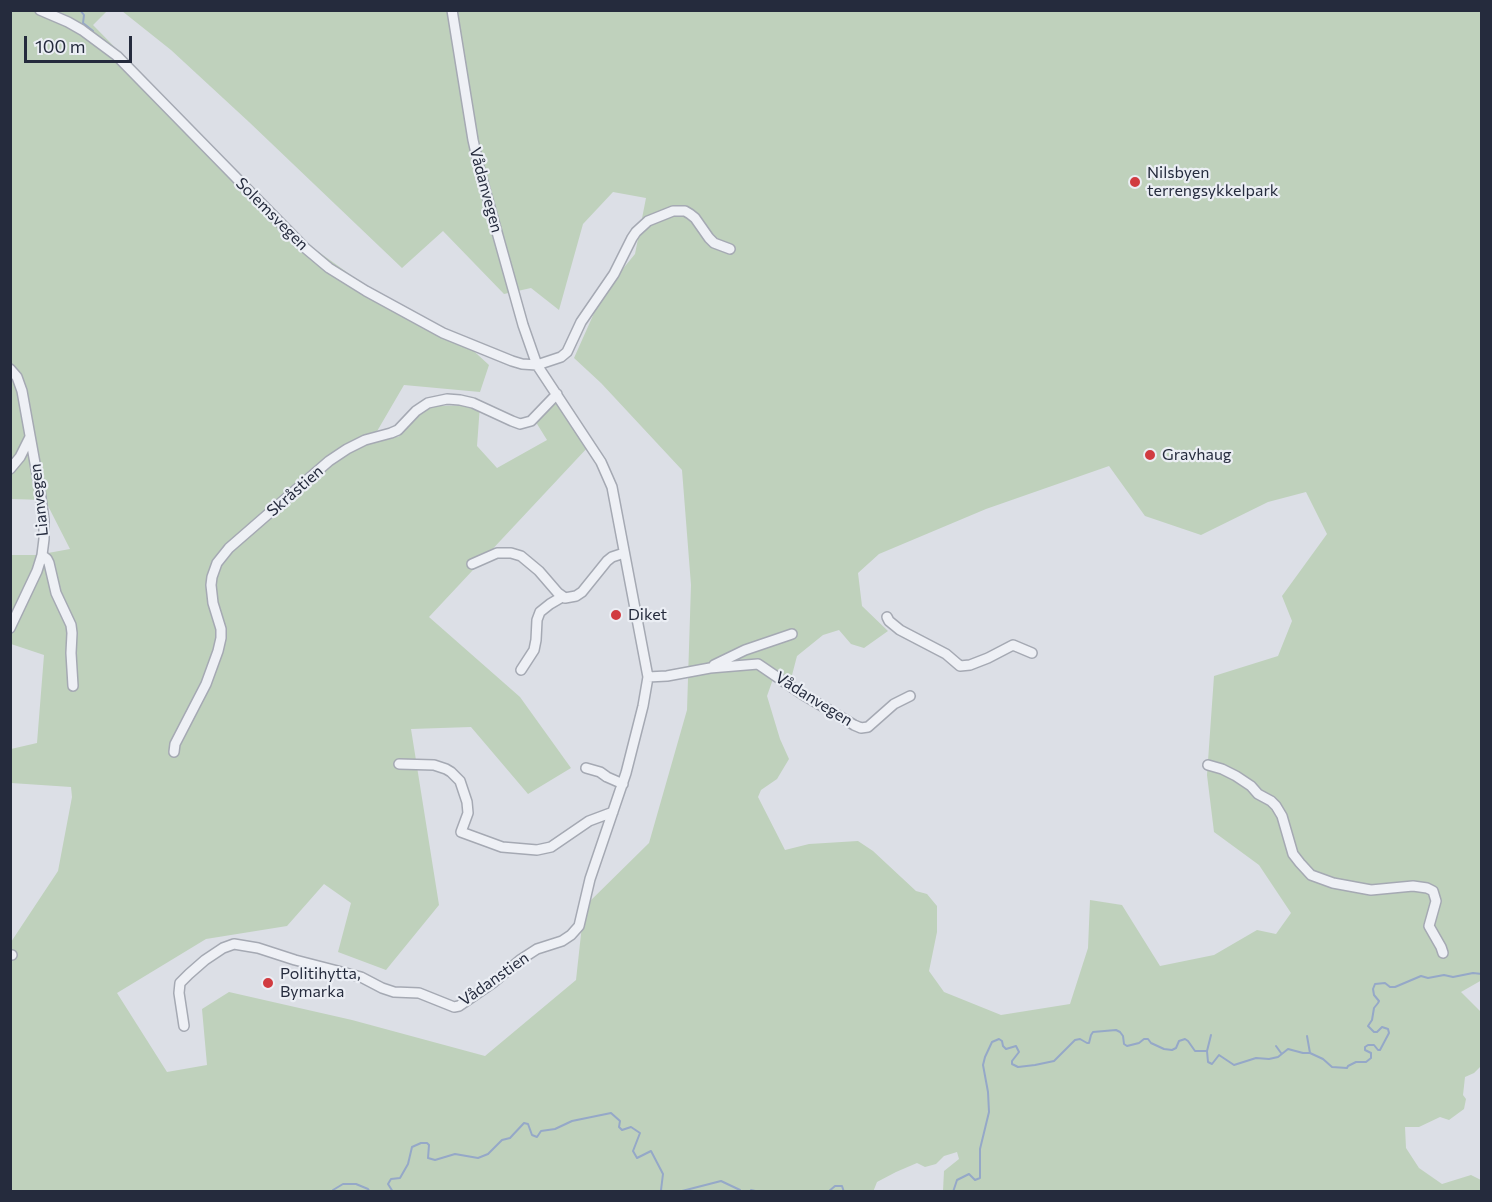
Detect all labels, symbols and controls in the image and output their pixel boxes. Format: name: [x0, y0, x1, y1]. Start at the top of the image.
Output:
scale bar: [27, 24, 135, 62]
text: 100 m: [35, 35, 85, 57]
street label: Vådanvegen: [465, 145, 507, 235]
place label: Nilsbyen terrengsykkelpark: [1147, 163, 1278, 201]
street label: Solemsvegen: [232, 174, 312, 254]
marker: Nilsbyen terrengsykkelpark: [1128, 175, 1142, 189]
place label: Gravhaug: [1162, 445, 1231, 465]
marker: Gravhaug: [1143, 448, 1157, 462]
street label: Skråstien: [263, 461, 327, 521]
street label: Lianvegen: [26, 463, 52, 537]
place label: Diket: [628, 605, 667, 625]
marker: Diket: [609, 608, 623, 622]
street label: Vådanvegen: [772, 668, 856, 730]
street label: Vådanstien: [455, 948, 533, 1010]
place label: Politihytta, Bymarka: [280, 964, 361, 1002]
marker: Politihytta, Bymarka: [261, 976, 275, 990]

